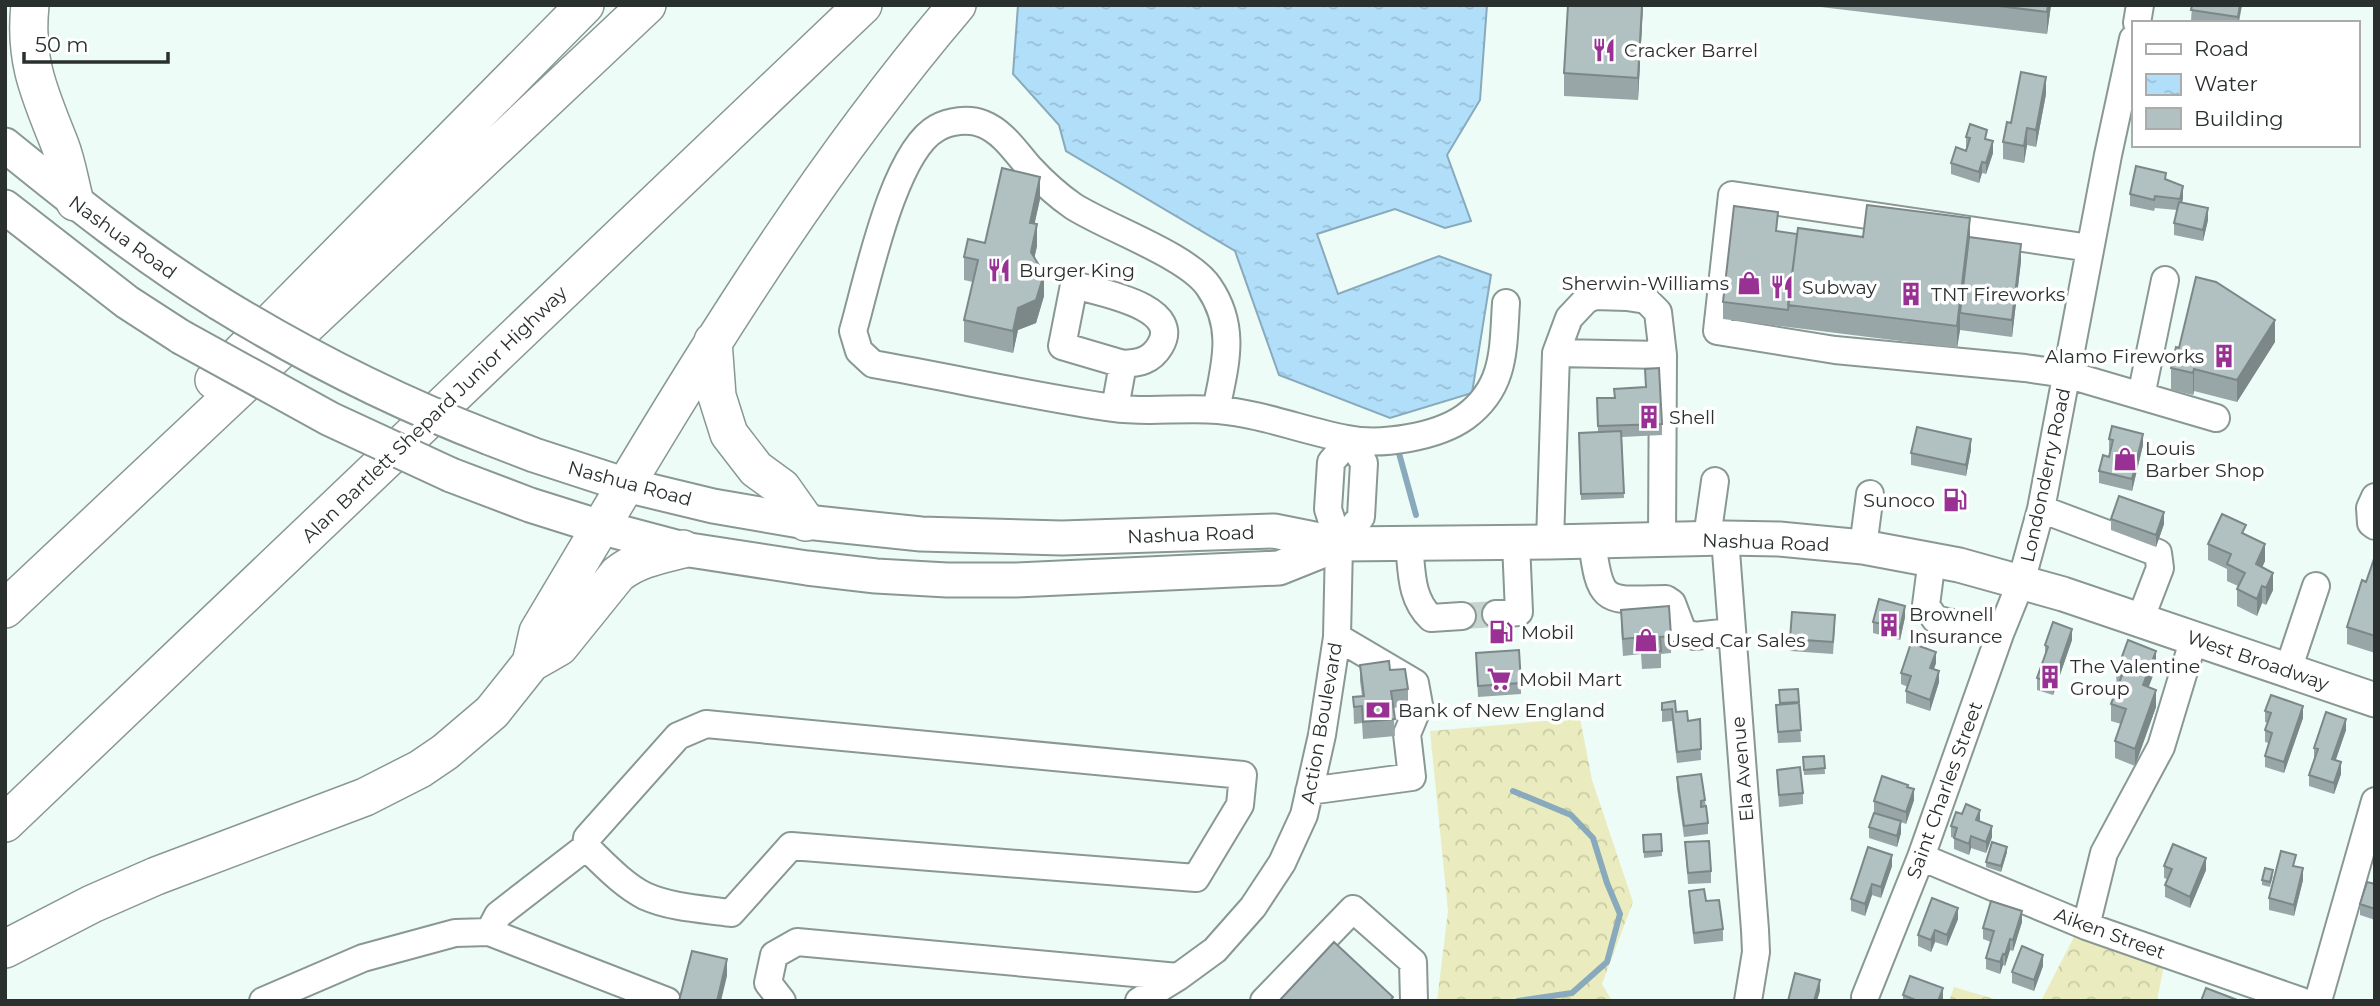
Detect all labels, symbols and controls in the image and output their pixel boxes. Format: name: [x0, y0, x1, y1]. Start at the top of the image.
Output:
scale bar: [24, 21, 168, 65]
legend: [2132, 21, 2359, 147]
text: 50 m: [35, 32, 89, 57]
restaurant icon: Cracker Barrel: [1590, 36, 1618, 64]
text: Road: [2194, 36, 2249, 61]
place label: Cracker Barrel: [1624, 39, 1758, 62]
text: Water: [2194, 71, 2258, 96]
text: Building: [2194, 106, 2284, 131]
street label: Nashua Road: [64, 191, 181, 284]
restaurant icon: Burger King: [985, 256, 1013, 284]
place label: Burger King: [1019, 259, 1135, 282]
shop icon: Sherwin-Williams: [1735, 269, 1763, 297]
place label: Sherwin-Williams: [1562, 272, 1729, 295]
restaurant icon: Subway: [1768, 273, 1796, 301]
place label: Subway: [1802, 276, 1877, 299]
building icon: TNT Fireworks: [1897, 280, 1925, 308]
street label: Alan Bartlett Shepard Junior Highway: [297, 281, 572, 547]
place label: TNT Fireworks: [1931, 283, 2065, 306]
building icon: Alamo Fireworks: [2210, 342, 2238, 370]
place label: Alamo Fireworks: [2045, 345, 2204, 368]
street label: Londonderry Road: [2016, 386, 2075, 564]
building icon: Shell: [1635, 403, 1663, 431]
place label: Shell: [1669, 406, 1715, 429]
place label: Louis Barber Shop: [2145, 437, 2264, 482]
shop icon: Louis Barber Shop: [2111, 445, 2139, 473]
street label: Nashua Road: [565, 456, 694, 511]
fuel station icon: Sunoco: [1941, 486, 1969, 514]
place label: Sunoco: [1863, 489, 1935, 512]
street label: Nashua Road: [1127, 521, 1255, 548]
street label: Nashua Road: [1702, 529, 1830, 556]
place label: Brownell Insurance: [1909, 603, 2003, 648]
building icon: Brownell Insurance: [1875, 611, 1903, 639]
fuel station icon: Mobil: [1487, 618, 1515, 646]
place label: Mobil: [1521, 621, 1574, 644]
street label: West Broadway: [2184, 625, 2333, 696]
shop icon: Used Car Sales: [1632, 626, 1660, 654]
place label: Used Car Sales: [1666, 629, 1806, 652]
street label: Action Boulevard: [1296, 640, 1347, 806]
place label: The Valentine Group: [2070, 655, 2200, 700]
building icon: The Valentine Group: [2036, 663, 2064, 691]
supermarket icon: Mobil Mart: [1485, 665, 1513, 693]
place label: Mobil Mart: [1519, 668, 1622, 691]
bank icon: Bank of New England: [1364, 696, 1392, 724]
street label: Saint Charles Street: [1902, 698, 1987, 882]
place label: Bank of New England: [1398, 699, 1605, 722]
street label: Ela Avenue: [1726, 715, 1759, 823]
street label: Aiken Street: [2051, 903, 2169, 964]

